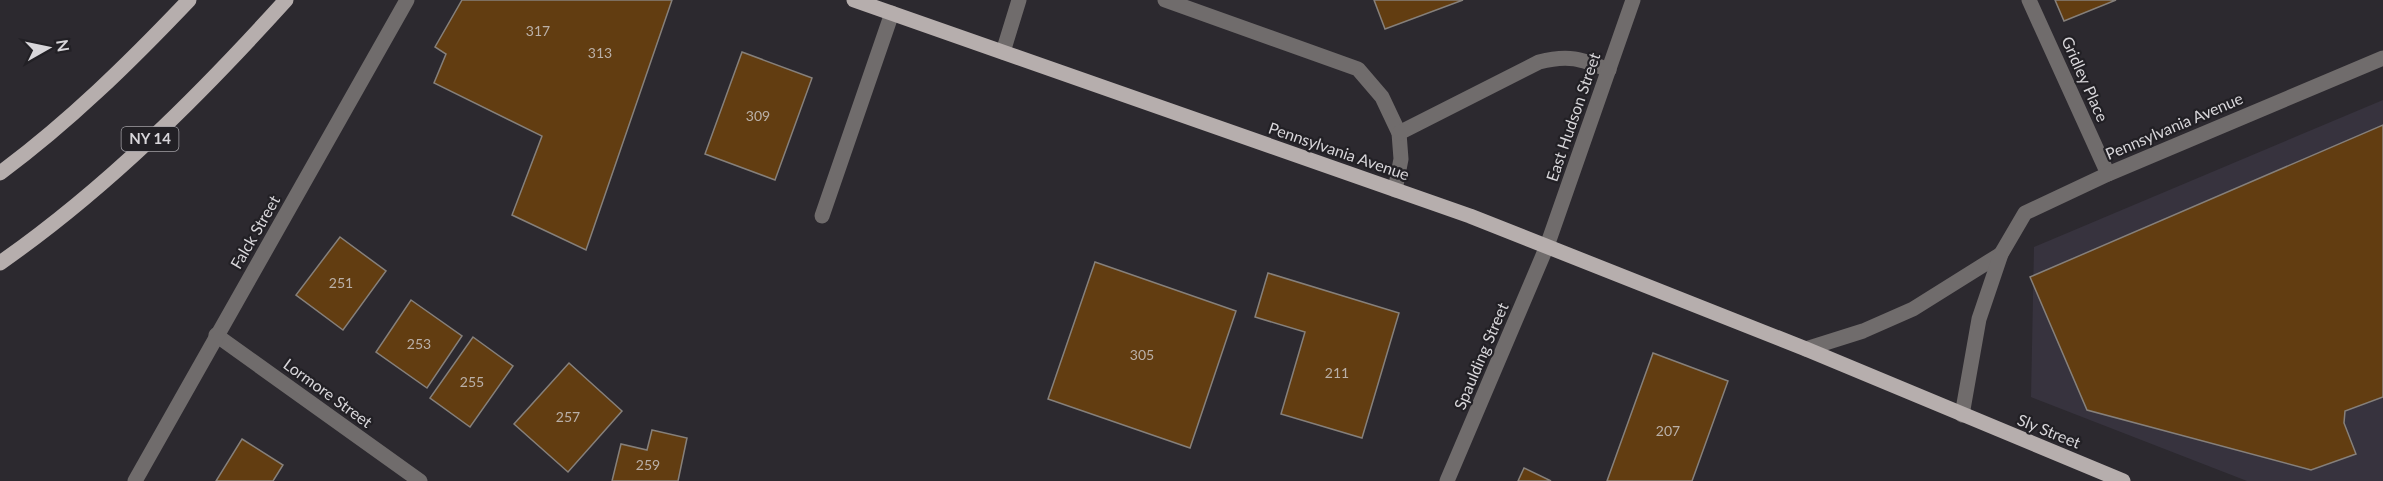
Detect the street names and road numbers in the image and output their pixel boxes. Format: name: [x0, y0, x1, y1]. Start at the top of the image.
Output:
street label: Gridley Place: [2058, 33, 2113, 124]
street label: East Hudson Street: [1542, 50, 1604, 184]
street label: Pennsylvania Avenue: [2102, 88, 2245, 163]
street label: Pennsylvania Avenue: [1266, 118, 1412, 184]
road number: NY 14: [122, 127, 178, 151]
street label: Falck Street: [226, 191, 283, 272]
street label: Spaulding Street: [1449, 299, 1512, 412]
street label: Lormore Street: [280, 354, 377, 431]
street label: Sly Street: [2015, 409, 2084, 452]

